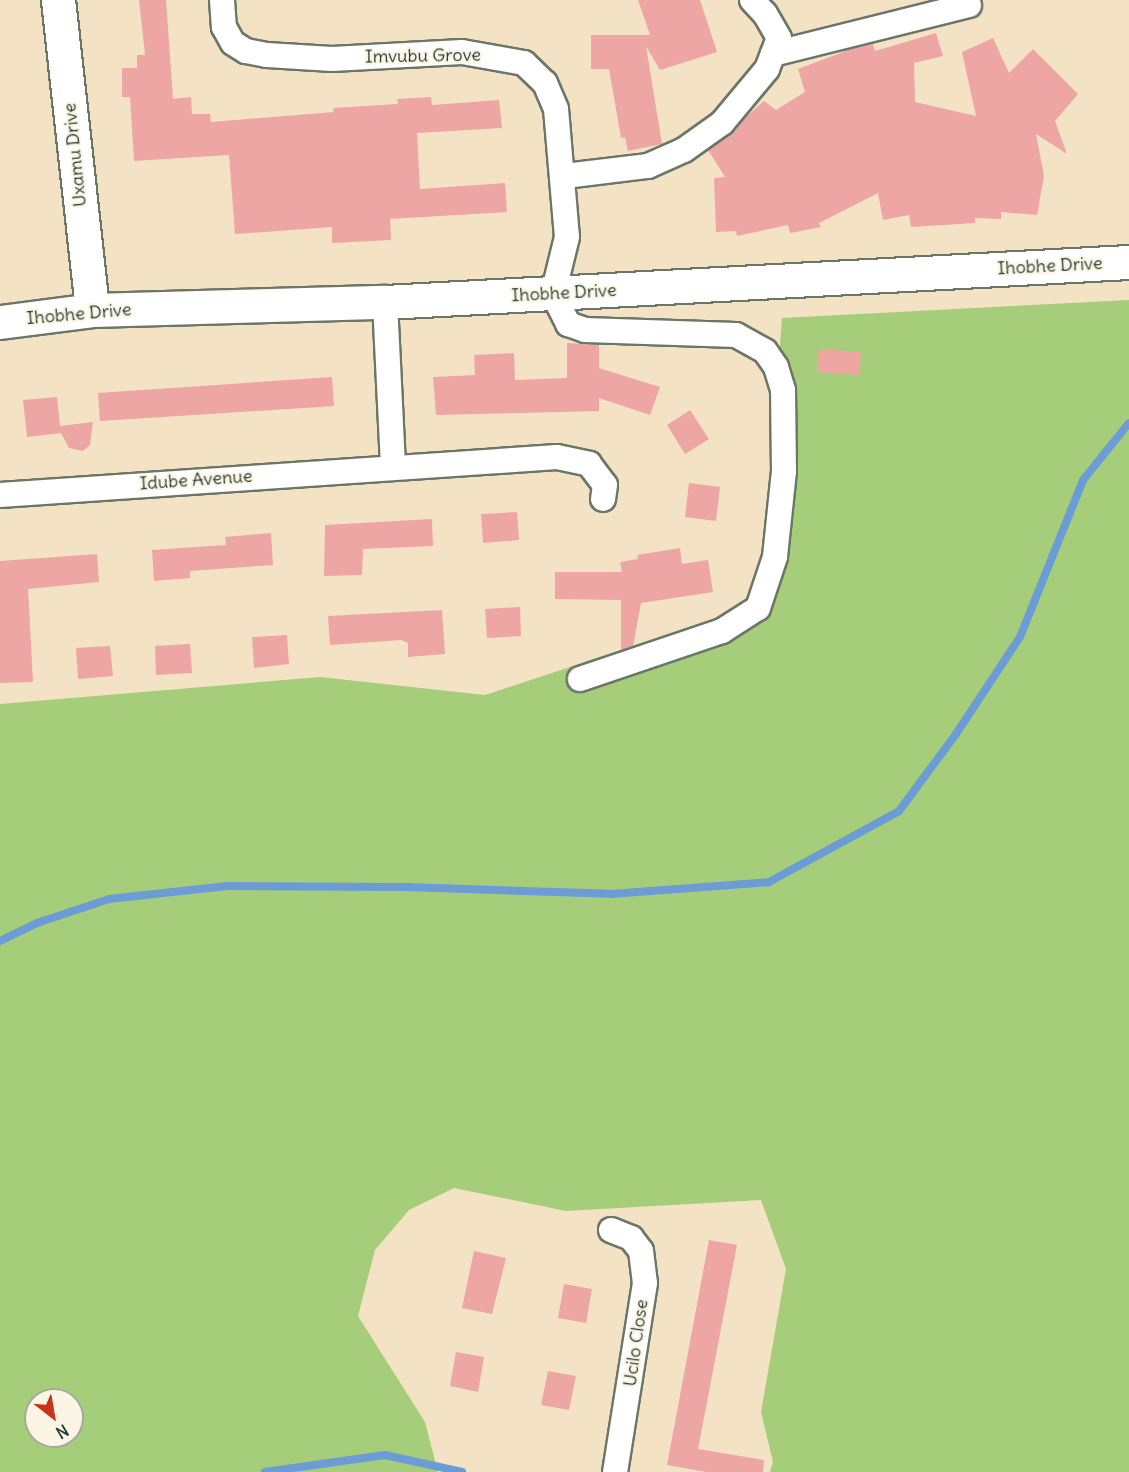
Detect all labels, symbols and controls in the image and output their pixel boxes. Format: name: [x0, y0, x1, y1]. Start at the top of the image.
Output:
street label: Imvubu Grove: [365, 44, 481, 68]
street label: Uxamu Drive: [59, 102, 91, 208]
street label: Ihobhe Drive: [997, 252, 1103, 280]
street label: Ihobhe Drive: [511, 279, 617, 307]
street label: Ihobhe Drive: [26, 299, 132, 329]
street label: Idube Avenue: [139, 465, 253, 495]
street label: Ucilo Close: [619, 1298, 653, 1388]
north arrow: [24, 1388, 84, 1448]
text: N: [52, 1420, 72, 1443]

